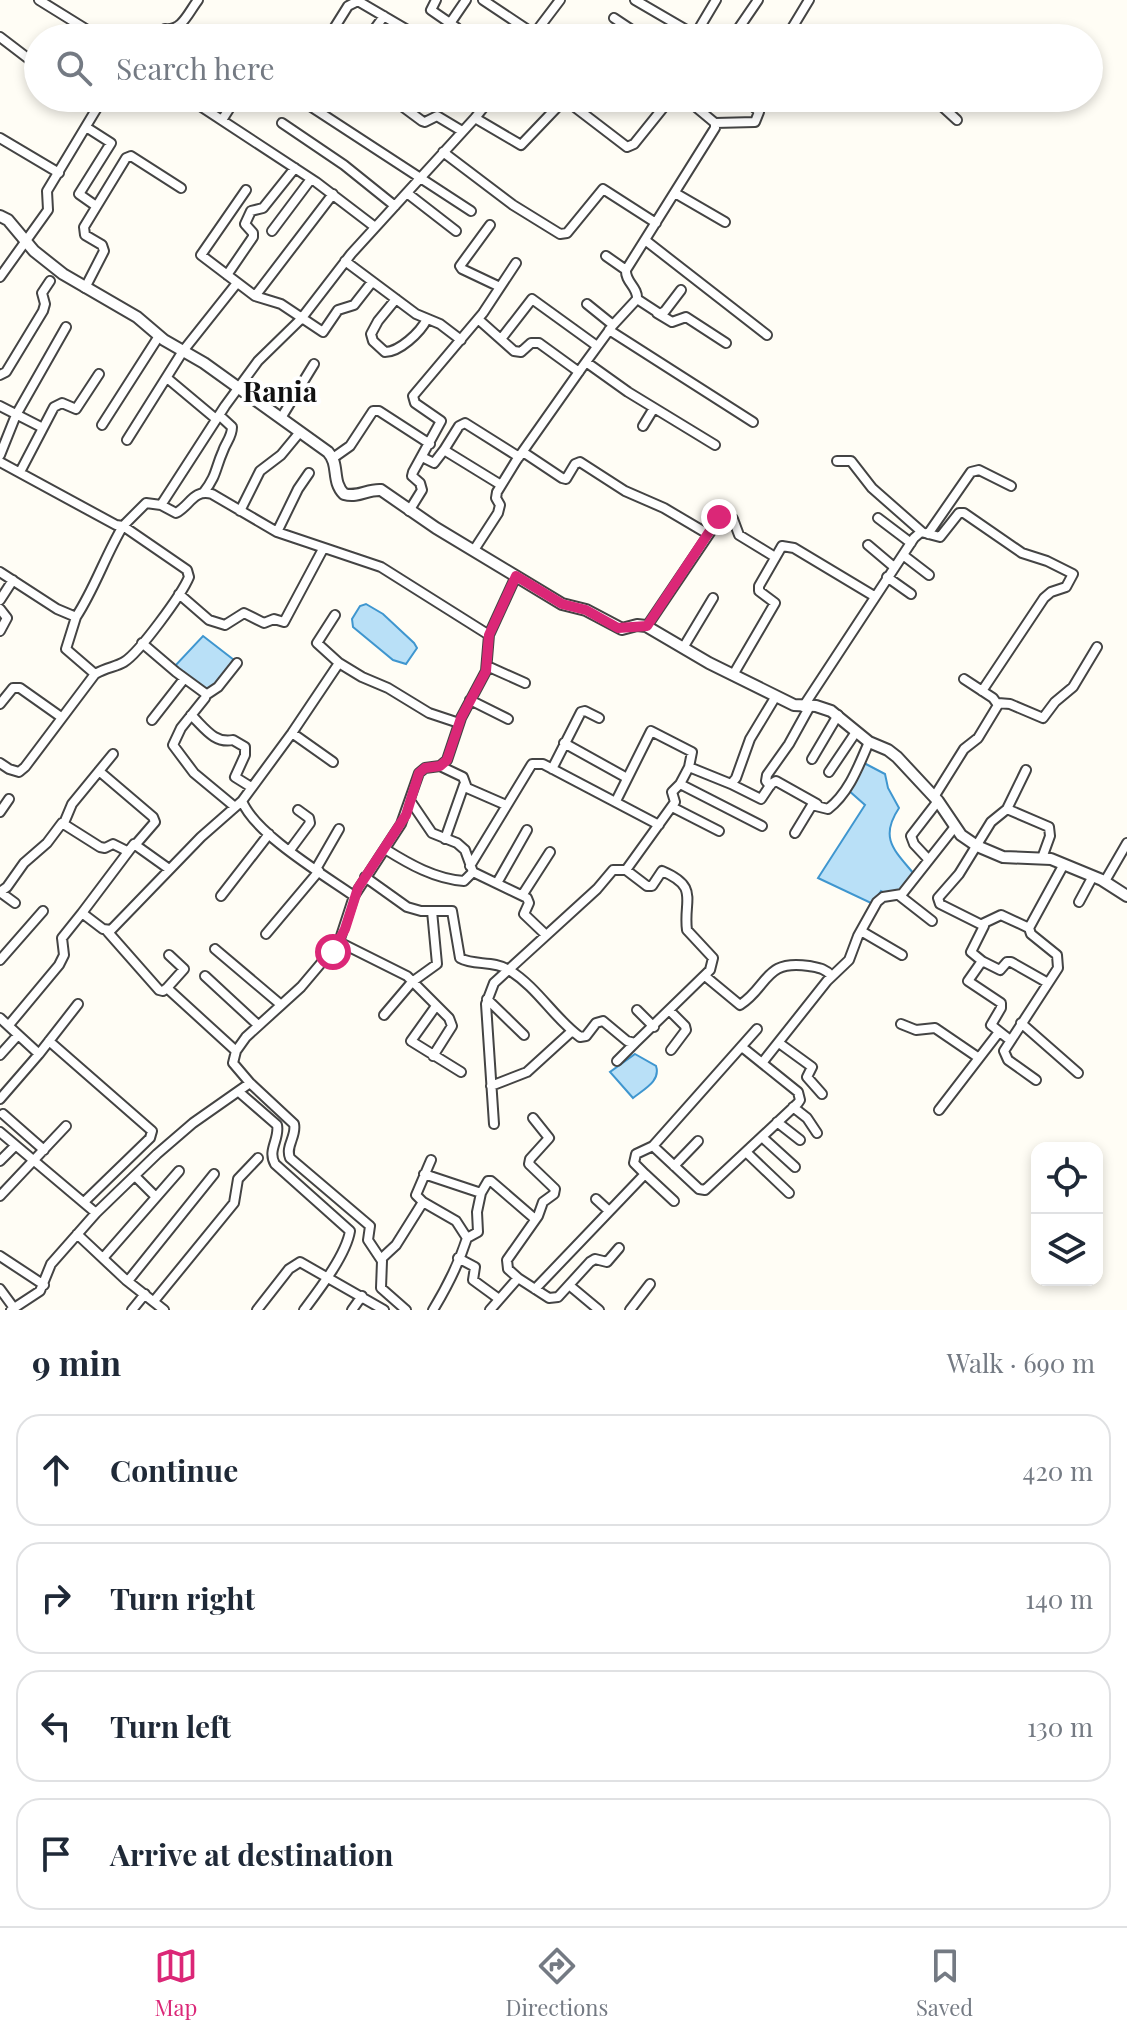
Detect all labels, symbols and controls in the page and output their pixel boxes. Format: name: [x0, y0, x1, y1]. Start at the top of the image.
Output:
search box: [24, 24, 1103, 112]
icon: search: [52, 46, 96, 90]
text: Search here: [116, 48, 275, 88]
district label: Rania: [243, 372, 318, 409]
route end: [701, 499, 737, 535]
route start: [315, 934, 351, 970]
map controls: [1031, 1142, 1103, 1286]
button: locate: [1031, 1142, 1103, 1214]
button: layers: [1031, 1214, 1103, 1286]
text: 9 min: [32, 1339, 121, 1385]
text: Walk · 690 m: [947, 1345, 1095, 1380]
icon: ahead: [34, 1448, 78, 1492]
text: Continue: [110, 1450, 238, 1490]
text: 420 m: [1023, 1453, 1093, 1488]
icon: right: [34, 1576, 78, 1620]
text: Turn right: [110, 1578, 255, 1618]
text: 140 m: [1025, 1581, 1093, 1616]
icon: left: [34, 1704, 78, 1748]
text: Turn left: [110, 1706, 231, 1746]
text: 130 m: [1027, 1709, 1093, 1744]
icon: arrive: [34, 1832, 78, 1876]
text: Arrive at destination: [110, 1834, 393, 1874]
tab: Map: [154, 1944, 198, 2022]
tab: Directions: [505, 1944, 608, 2022]
tab: Saved: [916, 1944, 973, 2022]

